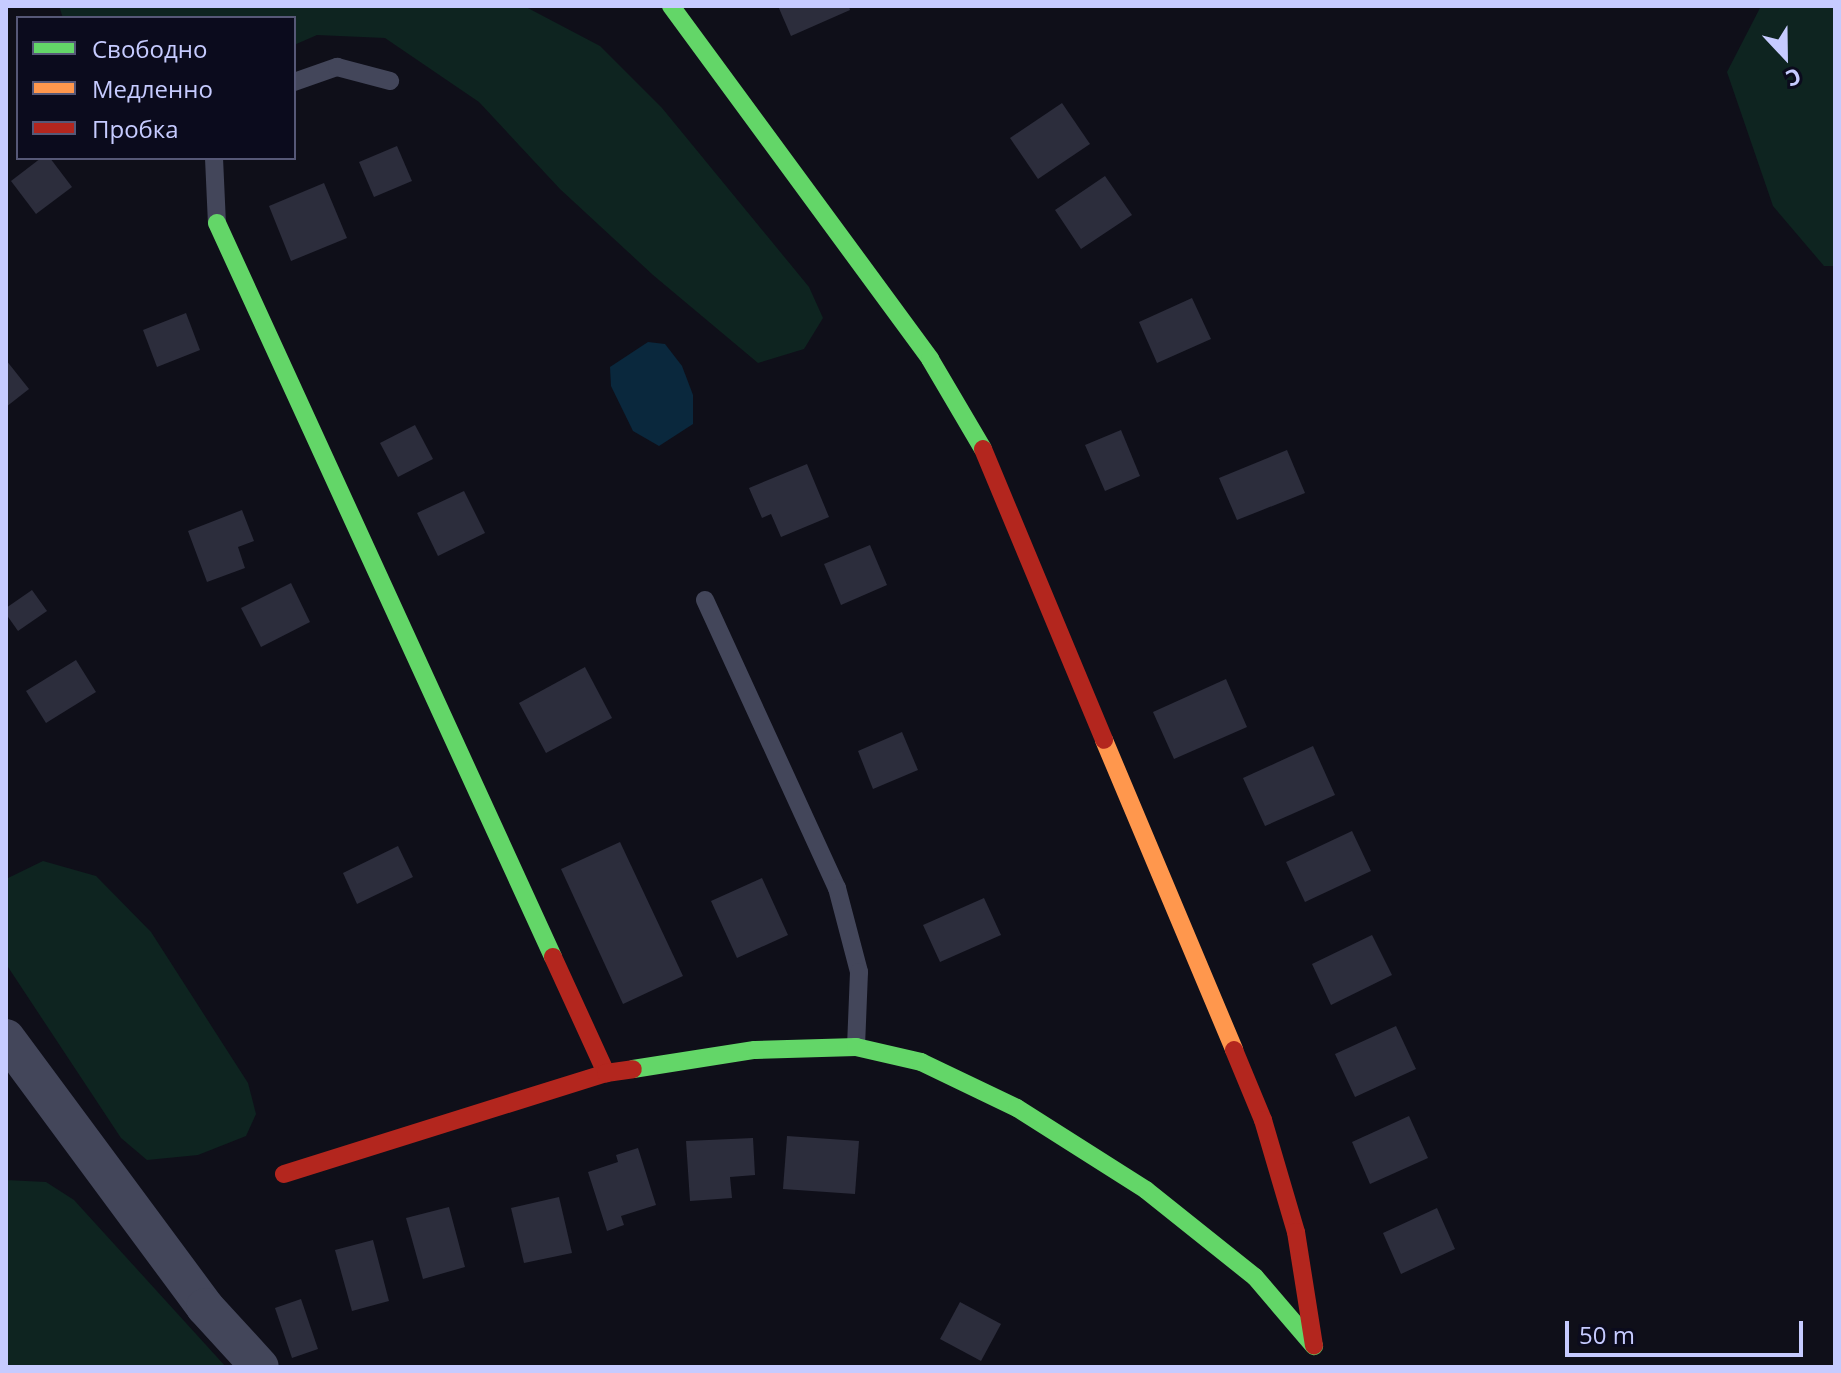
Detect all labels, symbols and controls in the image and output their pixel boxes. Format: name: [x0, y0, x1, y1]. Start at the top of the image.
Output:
legend: [16, 16, 296, 160]
north arrow: [1745, 16, 1825, 96]
text: Свободно: [92, 32, 207, 65]
text: С: [1782, 62, 1806, 95]
text: Медленно: [92, 72, 213, 105]
text: Пробка: [92, 112, 179, 145]
scale bar: [1569, 1305, 1807, 1355]
text: 50 m: [1579, 1318, 1635, 1351]

